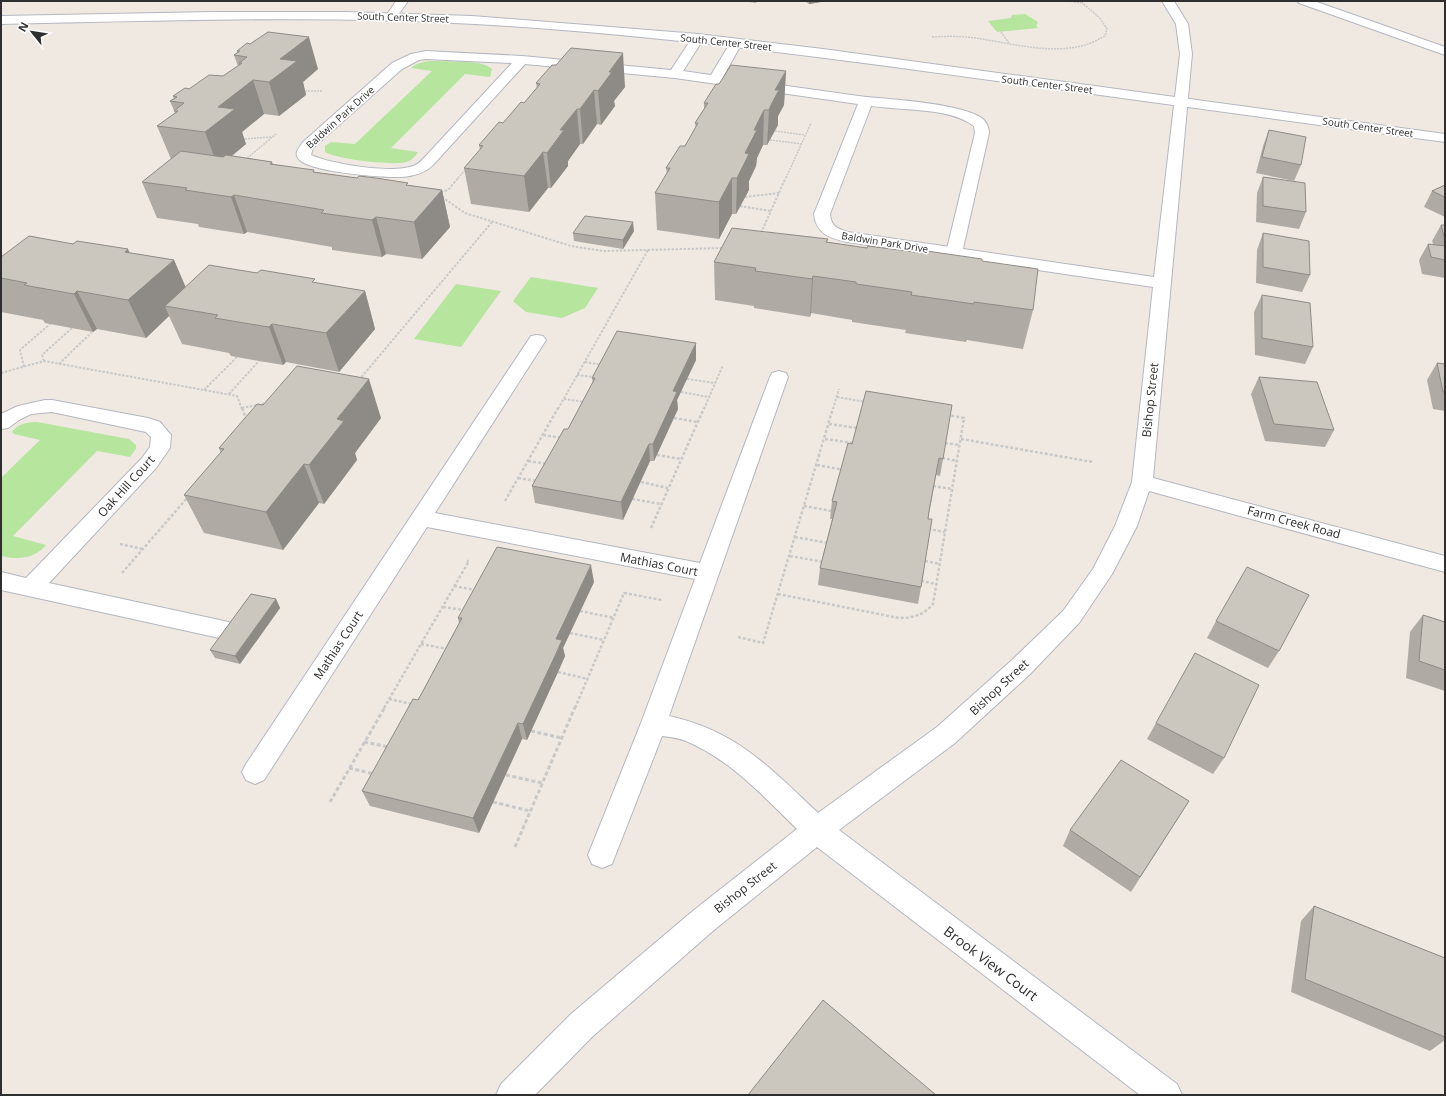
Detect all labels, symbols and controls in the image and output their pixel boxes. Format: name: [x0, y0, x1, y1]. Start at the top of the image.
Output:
street label: South Center Street: [357, 8, 450, 26]
north arrow: [12, 12, 52, 52]
text: N: [14, 19, 32, 34]
street label: South Center Street: [680, 30, 773, 54]
street label: South Center Street: [1001, 71, 1094, 97]
street label: Baldwin Park Drive: [303, 82, 378, 152]
street label: South Center Street: [1322, 114, 1415, 140]
street label: Baldwin Park Drive: [841, 228, 930, 256]
street label: Bishop Street: [1138, 362, 1162, 438]
street label: Oak Hill Court: [94, 451, 158, 521]
street label: Farm Creek Road: [1245, 501, 1343, 543]
street label: Mathias Court: [619, 548, 699, 580]
street label: Mathias Court: [309, 607, 367, 683]
street label: Bishop Street: [966, 655, 1032, 719]
street label: Bishop Street: [710, 857, 780, 917]
street label: Brook View Court: [940, 921, 1042, 1005]

